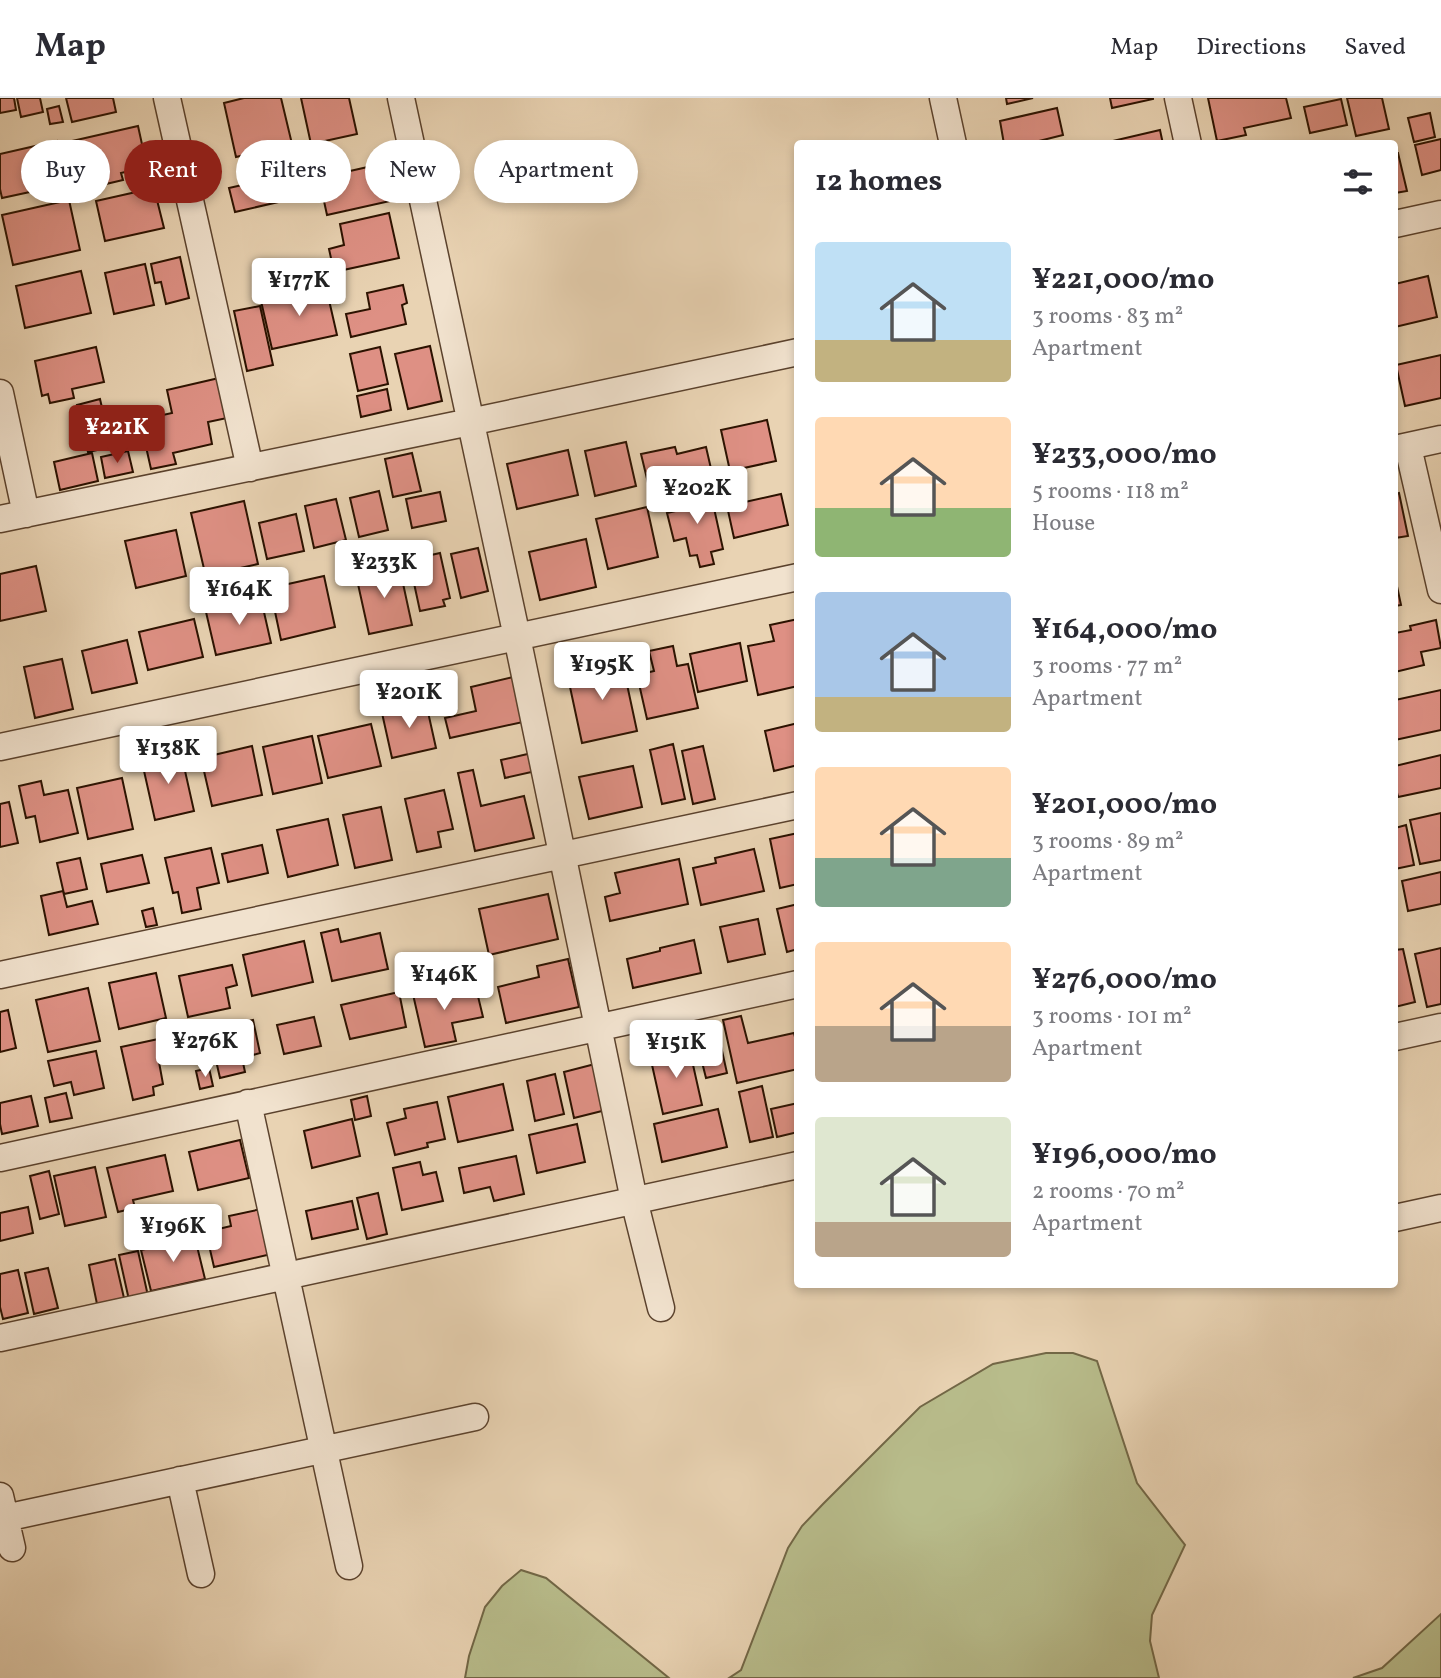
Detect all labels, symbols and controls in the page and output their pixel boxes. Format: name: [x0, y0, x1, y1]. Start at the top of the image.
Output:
text: Map: [35, 25, 106, 71]
text: Map: [1110, 31, 1158, 65]
text: Directions: [1196, 31, 1306, 65]
text: Saved: [1344, 31, 1406, 65]
chip: Buy: [21, 140, 110, 203]
chip: Rent: [124, 140, 222, 203]
chip: Filters: [236, 140, 351, 203]
chip: New: [365, 140, 460, 203]
chip: Apartment: [474, 140, 638, 203]
text: 12 homes: [815, 161, 942, 203]
icon: filters: [1339, 163, 1377, 201]
pin: ¥177K: [250, 258, 348, 318]
text: ¥221,000/mo: [1032, 259, 1214, 301]
text: ¥177K: [268, 265, 330, 297]
icon: home: [871, 270, 955, 354]
text: 3 rooms · 83 m²: [1032, 301, 1183, 333]
text: Apartment: [1032, 333, 1143, 365]
pin: ¥221K: [68, 406, 166, 465]
text: ¥221K: [85, 412, 149, 444]
text: ¥233,000/mo: [1032, 434, 1217, 476]
icon: home: [871, 445, 955, 529]
pin: ¥202K: [648, 466, 746, 526]
text: ¥202K: [662, 473, 732, 505]
text: 5 rooms · 118 m²: [1032, 476, 1189, 508]
text: House: [1032, 508, 1095, 540]
pin: ¥233K: [335, 540, 433, 600]
text: ¥233K: [351, 547, 417, 579]
pin: ¥164K: [190, 568, 288, 627]
text: ¥164K: [206, 574, 272, 606]
text: ¥164,000/mo: [1032, 609, 1217, 651]
icon: home: [871, 620, 955, 704]
pin: ¥195K: [553, 642, 651, 702]
text: ¥195K: [570, 649, 634, 681]
text: 3 rooms · 77 m²: [1032, 651, 1182, 683]
pin: ¥201K: [360, 670, 458, 730]
text: ¥201K: [376, 677, 442, 709]
text: Apartment: [1032, 683, 1143, 715]
pin: ¥138K: [119, 726, 217, 786]
text: ¥138K: [136, 733, 200, 765]
text: ¥201,000/mo: [1032, 784, 1217, 826]
icon: home: [871, 795, 955, 879]
text: 3 rooms · 89 m²: [1032, 826, 1184, 858]
text: Apartment: [1032, 858, 1143, 890]
pin: ¥146K: [395, 953, 493, 1012]
text: ¥146K: [411, 959, 477, 991]
text: ¥276,000/mo: [1032, 959, 1217, 1001]
icon: home: [871, 970, 955, 1054]
text: 3 rooms · 101 m²: [1032, 1001, 1192, 1033]
pin: ¥276K: [156, 1020, 254, 1079]
pin: ¥151K: [627, 1020, 725, 1080]
text: ¥276K: [172, 1026, 238, 1058]
text: ¥151K: [646, 1027, 706, 1059]
text: Apartment: [1032, 1033, 1143, 1065]
text: ¥196,000/mo: [1032, 1134, 1217, 1176]
icon: home: [871, 1145, 955, 1229]
text: 2 rooms · 70 m²: [1032, 1176, 1185, 1208]
pin: ¥196K: [124, 1204, 222, 1264]
text: Apartment: [1032, 1208, 1143, 1240]
text: ¥196K: [140, 1211, 206, 1243]

